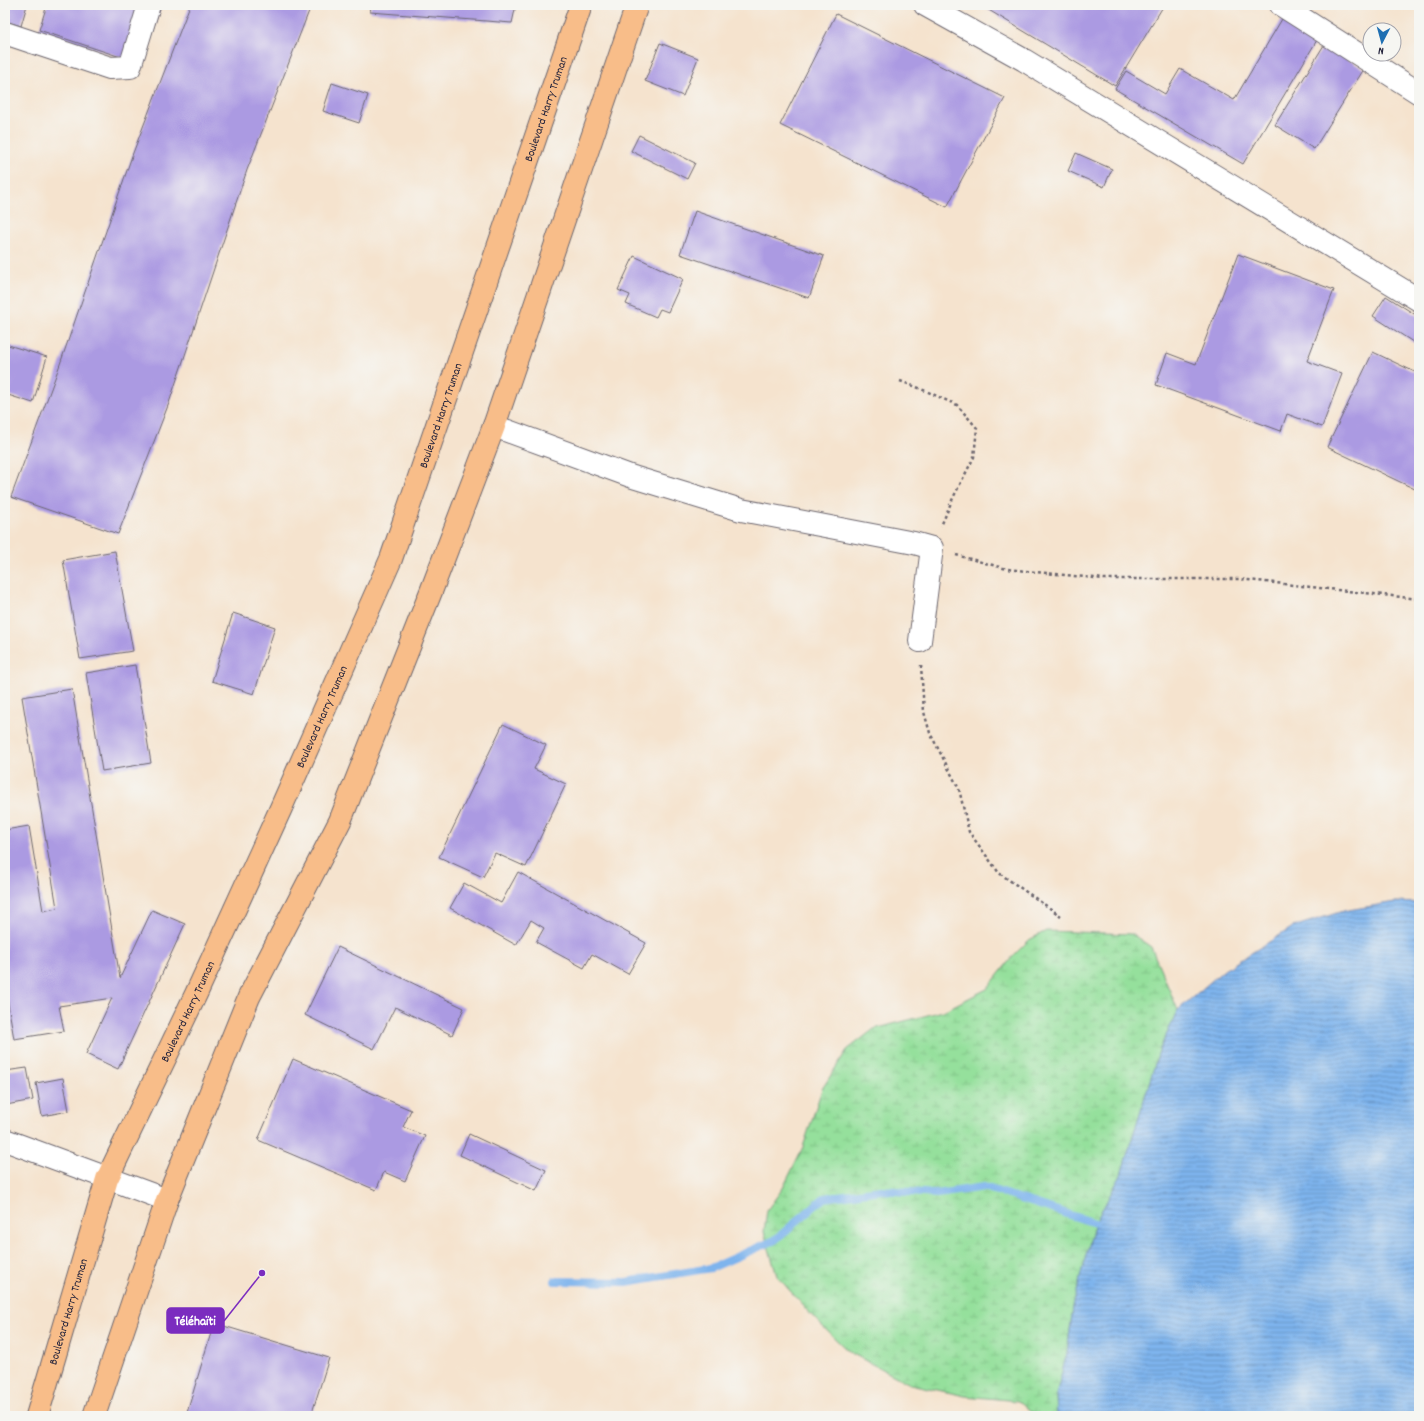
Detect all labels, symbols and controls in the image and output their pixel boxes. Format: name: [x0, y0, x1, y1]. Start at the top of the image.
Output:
north arrow: [1362, 22, 1402, 62]
text: N: [1377, 42, 1385, 58]
street label: Boulevard Harry Truman: [521, 54, 573, 164]
street label: Boulevard Harry Truman: [416, 361, 468, 471]
street label: Boulevard Harry Truman: [293, 663, 353, 771]
street label: Boulevard Harry Truman: [157, 958, 220, 1065]
street label: Boulevard Harry Truman: [46, 1256, 93, 1367]
callout: Téléhaïti: [167, 1308, 224, 1333]
text: Téléhaïti: [174, 1313, 216, 1332]

